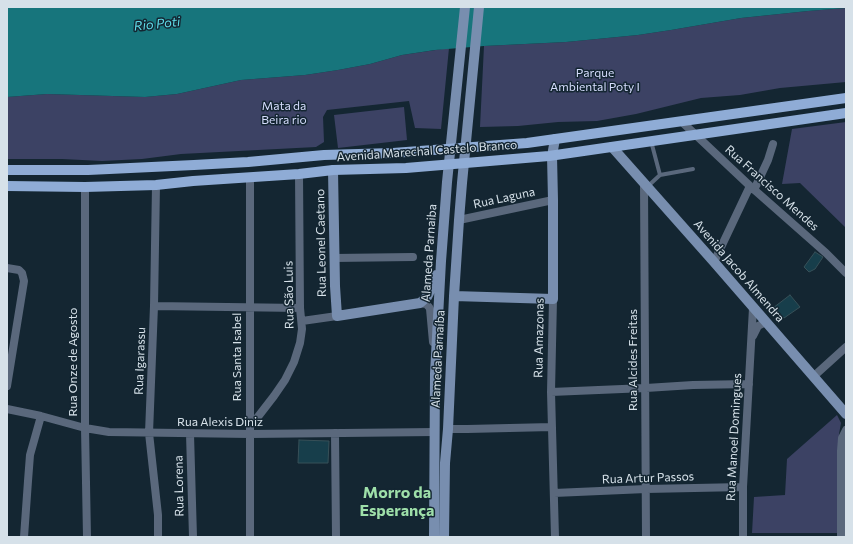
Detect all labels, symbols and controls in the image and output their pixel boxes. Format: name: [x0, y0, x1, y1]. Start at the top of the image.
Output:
water label: Rio Poti: [133, 14, 181, 34]
park label: Parque Ambiental Poty I: [550, 66, 640, 94]
park label: Mata da Beira rio: [261, 99, 307, 127]
street label: Avenida Marechal Castelo Branco: [336, 138, 518, 164]
street label: Rua Francisco Mendes: [722, 142, 822, 234]
street label: Rua Laguna: [472, 184, 536, 212]
street label: Rua Leonel Caetano: [313, 189, 329, 297]
street label: Alameda Parnaiba: [418, 204, 440, 302]
street label: Avenida Jacob Almendra: [691, 217, 787, 325]
street label: Rua São Luis: [281, 261, 297, 329]
street label: Rua Amazonas: [531, 298, 547, 378]
street label: Rua Onze de Agosto: [66, 308, 80, 416]
street label: Rua Alcides Freitas: [626, 309, 640, 411]
street label: Alameda Parnaíba: [428, 310, 448, 408]
street label: Rua Santa Isabel: [230, 313, 244, 401]
street label: Rua Igarassu: [132, 327, 148, 395]
street label: Rua Manoel Domingues: [723, 373, 745, 501]
street label: Rua Alexis Diniz: [177, 415, 263, 429]
street label: Rua Lorena: [171, 455, 187, 517]
street label: Rua Artur Passos: [602, 469, 694, 487]
district label: Morro da Esperança: [359, 483, 435, 521]

